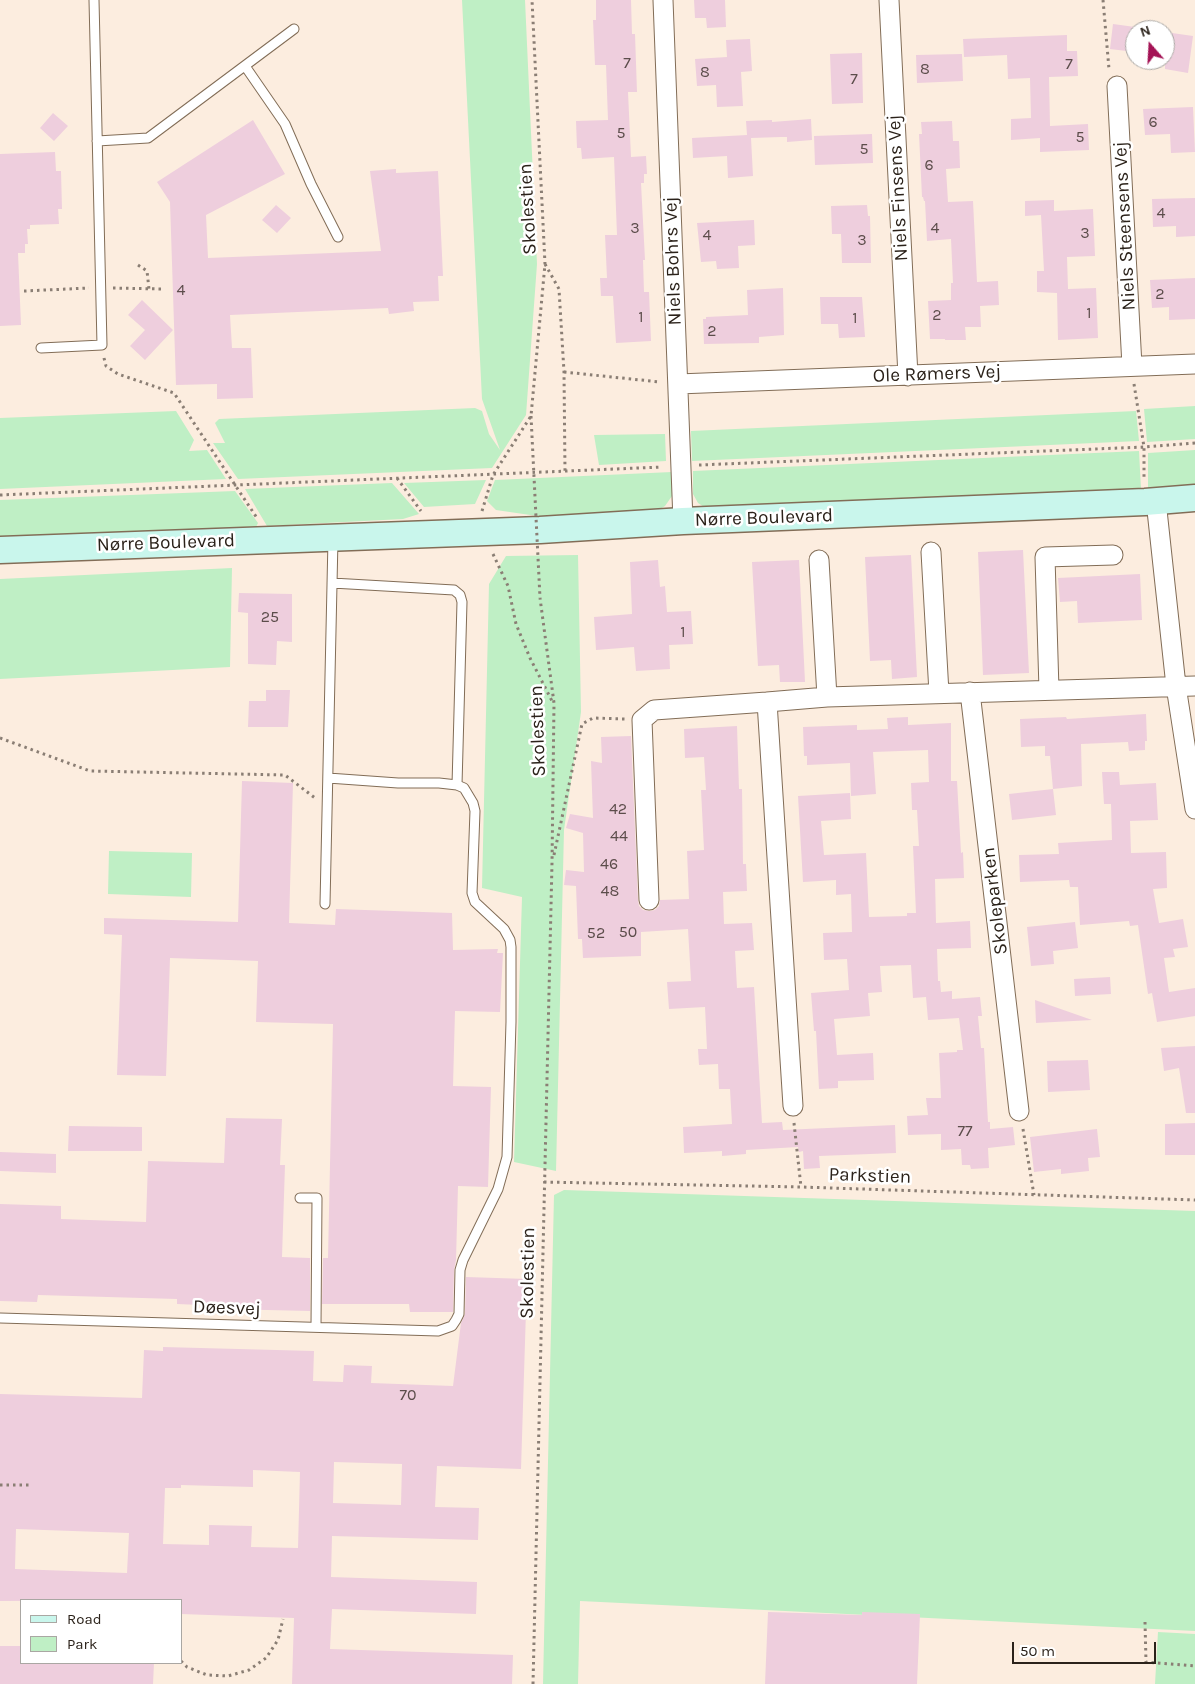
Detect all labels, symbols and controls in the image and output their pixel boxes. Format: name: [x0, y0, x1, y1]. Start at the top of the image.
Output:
north arrow: [1125, 20, 1175, 70]
text: N: [1138, 22, 1153, 41]
house number: 7: [623, 53, 631, 73]
house number: 7: [1065, 54, 1073, 74]
house number: 8: [920, 59, 930, 79]
house number: 8: [700, 62, 710, 82]
house number: 7: [850, 69, 858, 89]
house number: 6: [1148, 112, 1158, 132]
street label: Niels Finsens Vej: [883, 114, 913, 262]
house number: 5: [616, 123, 626, 143]
house number: 5: [1075, 127, 1085, 147]
house number: 5: [859, 139, 869, 159]
street label: Niels Steensens Vej: [1109, 141, 1141, 311]
house number: 6: [924, 155, 934, 175]
street label: Skolestien: [514, 163, 542, 255]
street label: Niels Bohrs Vej: [659, 196, 687, 326]
house number: 4: [1157, 203, 1165, 223]
house number: 3: [630, 218, 640, 238]
house number: 4: [931, 218, 939, 238]
house number: 3: [1080, 223, 1090, 243]
house number: 4: [703, 225, 711, 245]
house number: 3: [857, 230, 867, 250]
house number: 4: [177, 280, 185, 300]
house number: 2: [1155, 284, 1165, 304]
house number: 1: [1086, 303, 1092, 323]
house number: 2: [932, 305, 942, 325]
house number: 1: [638, 307, 644, 327]
house number: 1: [852, 308, 858, 328]
house number: 2: [707, 321, 717, 341]
street label: Ole Rømers Vej: [872, 360, 1002, 388]
street label: Nørre Boulevard: [694, 504, 834, 532]
street label: Nørre Boulevard: [96, 529, 236, 557]
house number: 25: [261, 607, 279, 627]
house number: 1: [680, 622, 686, 642]
street label: Skolestien: [525, 685, 551, 777]
house number: 42: [609, 799, 627, 819]
house number: 44: [610, 826, 628, 846]
street label: Skoleparken: [977, 846, 1013, 956]
house number: 46: [600, 854, 618, 874]
house number: 48: [601, 881, 619, 901]
house number: 50: [619, 922, 637, 942]
house number: 52: [587, 923, 605, 943]
house number: 77: [957, 1121, 973, 1141]
street label: Parkstien: [828, 1163, 912, 1189]
street label: Skolestien: [516, 1227, 540, 1319]
street label: Døesvej: [193, 1295, 261, 1321]
house number: 70: [399, 1385, 417, 1405]
legend: [20, 1599, 182, 1664]
text: Road: [67, 1610, 102, 1628]
scale bar: [1015, 1632, 1159, 1664]
text: Park: [67, 1635, 97, 1653]
text: 50 m: [1020, 1642, 1055, 1660]

